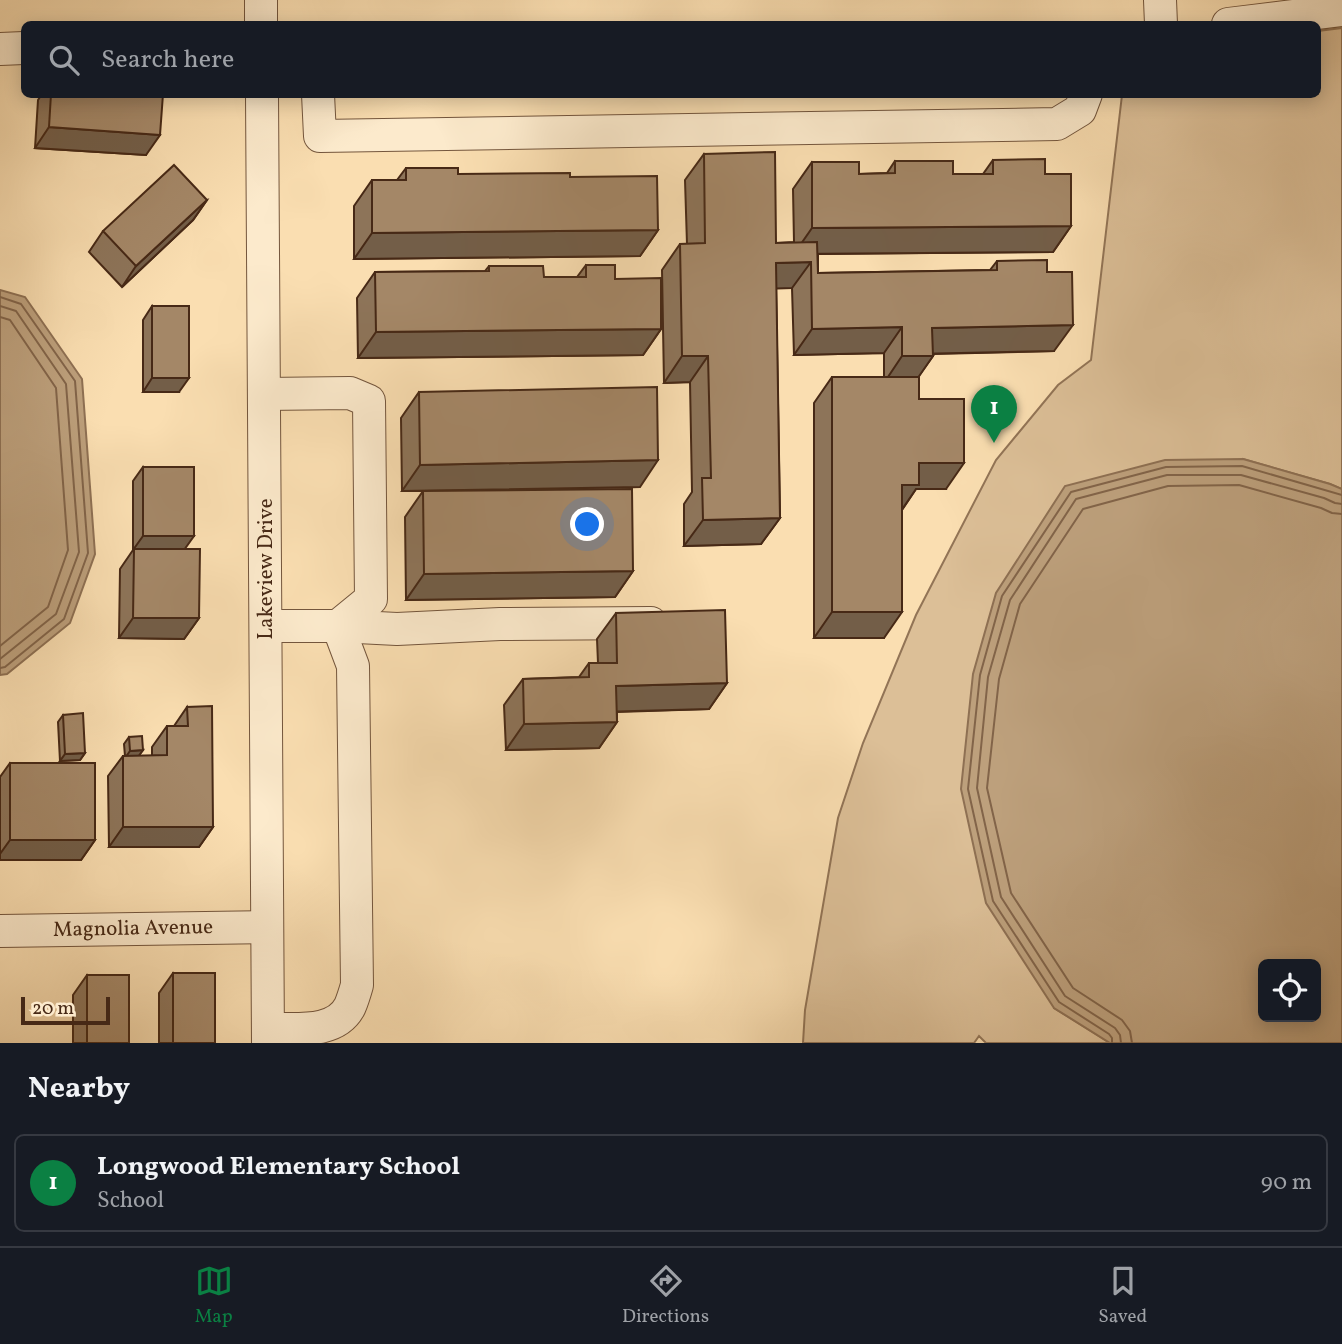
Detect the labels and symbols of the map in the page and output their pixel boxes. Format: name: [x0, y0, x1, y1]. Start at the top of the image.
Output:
pin: 1: [971, 385, 1017, 443]
street label: Lakeview Drive: [252, 498, 281, 640]
your location: [570, 507, 604, 541]
street label: Magnolia Avenue: [53, 913, 213, 945]
scale bar: [21, 994, 110, 1026]

